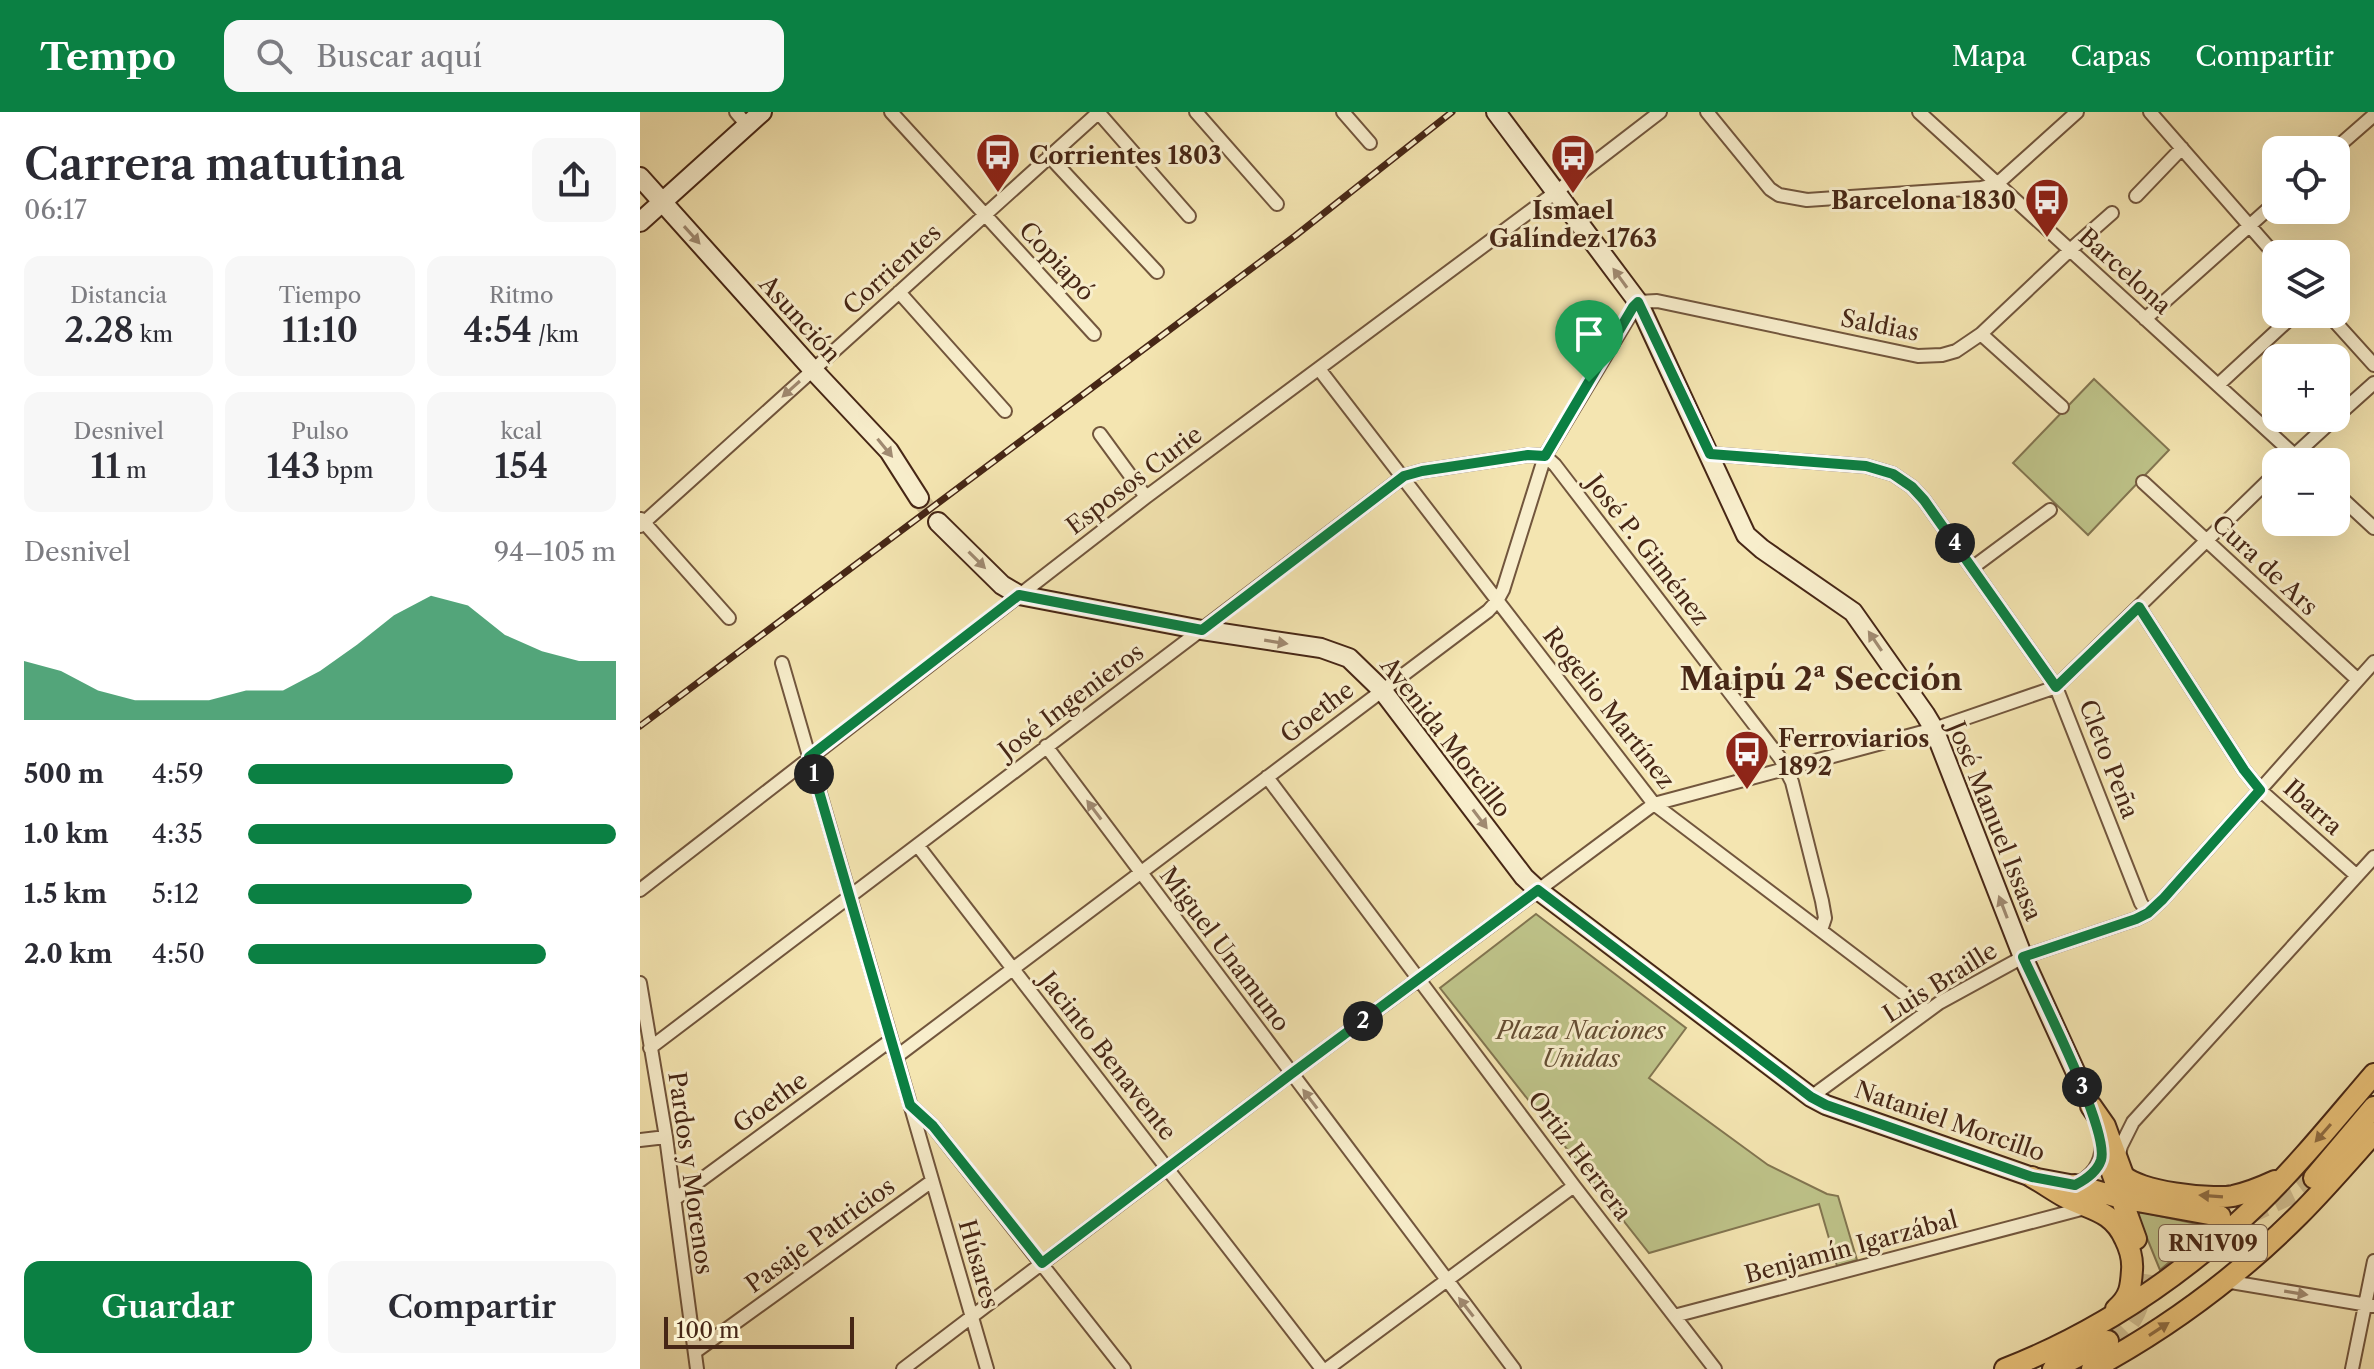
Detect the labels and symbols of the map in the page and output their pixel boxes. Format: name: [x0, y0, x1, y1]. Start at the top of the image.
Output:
bus stop icon: Corrientes 1803: [974, 131, 1022, 194]
bus stop icon: Ismael Galíndez 1763: [1549, 132, 1597, 195]
place label: Corrientes 1803: [1029, 141, 1222, 170]
bus stop icon: Barcelona 1830: [2023, 176, 2071, 239]
place label: Barcelona 1830: [1831, 186, 2016, 215]
place label: Ismael Galíndez 1763: [1489, 196, 1657, 253]
street label: Copiapó: [1013, 215, 1101, 307]
street label: Corrientes: [837, 218, 947, 320]
street label: Barcelona: [2073, 222, 2178, 320]
one-way arrow: [683, 225, 701, 245]
one-way arrow: [1613, 267, 1628, 288]
street label: Asunción: [753, 269, 847, 369]
pin: [1555, 300, 1623, 382]
street label: Saldias: [1838, 303, 1922, 347]
one-way arrow: [782, 380, 801, 398]
street label: Esposos Curie: [1060, 419, 1208, 541]
one-way arrow: [877, 438, 893, 458]
street label: José P. Giménez: [1578, 466, 1716, 631]
street label: Cura de Ars: [2206, 509, 2324, 621]
pin: 4: [1935, 523, 1975, 563]
one-way arrow: [967, 551, 986, 569]
street label: Rogelio Martínez: [1537, 621, 1681, 795]
one-way arrow: [1868, 631, 1883, 652]
one-way arrow: [1264, 636, 1289, 649]
street label: José Ingenieros: [990, 637, 1149, 767]
street label: Avenida Morcillo: [1374, 651, 1517, 823]
district label: Maipú 2ª Sección: [1679, 659, 1963, 698]
street label: Goethe: [1275, 675, 1359, 749]
street label: Cleto Peña: [2073, 696, 2145, 823]
street label: José Manuel Issasa: [1940, 713, 2048, 925]
place label: Ferroviarios 1892: [1778, 724, 1929, 781]
bus stop icon: Ferroviarios 1892: [1723, 728, 1771, 791]
pin: 1: [794, 754, 834, 794]
street label: Ibarra: [2278, 773, 2349, 841]
one-way arrow: [1086, 799, 1102, 821]
one-way arrow: [1472, 809, 1488, 829]
street label: Miguel Unamuno: [1154, 861, 1296, 1037]
one-way arrow: [1996, 895, 2009, 919]
street label: Luis Braille: [1878, 936, 2002, 1028]
street label: Jacinto Benavente: [1031, 963, 1183, 1146]
pin: 2: [1343, 1001, 1383, 1041]
park label: Plaza Naciones Unidas: [1494, 1016, 1666, 1073]
street label: Goethe: [727, 1065, 813, 1139]
pin: 3: [2062, 1067, 2102, 1107]
street label: Pardos y Morenos: [662, 1070, 720, 1276]
street label: Nataniel Morcillo: [1851, 1075, 2049, 1167]
street label: Ortiz Herrera: [1522, 1086, 1638, 1227]
one-way arrow: [1303, 1089, 1319, 1110]
one-way arrow: [2315, 1124, 2333, 1143]
street label: Pasaje Patricios: [740, 1171, 900, 1299]
one-way arrow: [2198, 1189, 2223, 1202]
street label: Benjamín Igarzábal: [1741, 1205, 1961, 1289]
street label: Húsares: [952, 1216, 1006, 1312]
road number: RN1V09: [2159, 1225, 2267, 1261]
one-way arrow: [2283, 1287, 2308, 1300]
one-way arrow: [1459, 1297, 1475, 1317]
scale bar: [664, 1313, 854, 1349]
one-way arrow: [2148, 1322, 2169, 1337]

